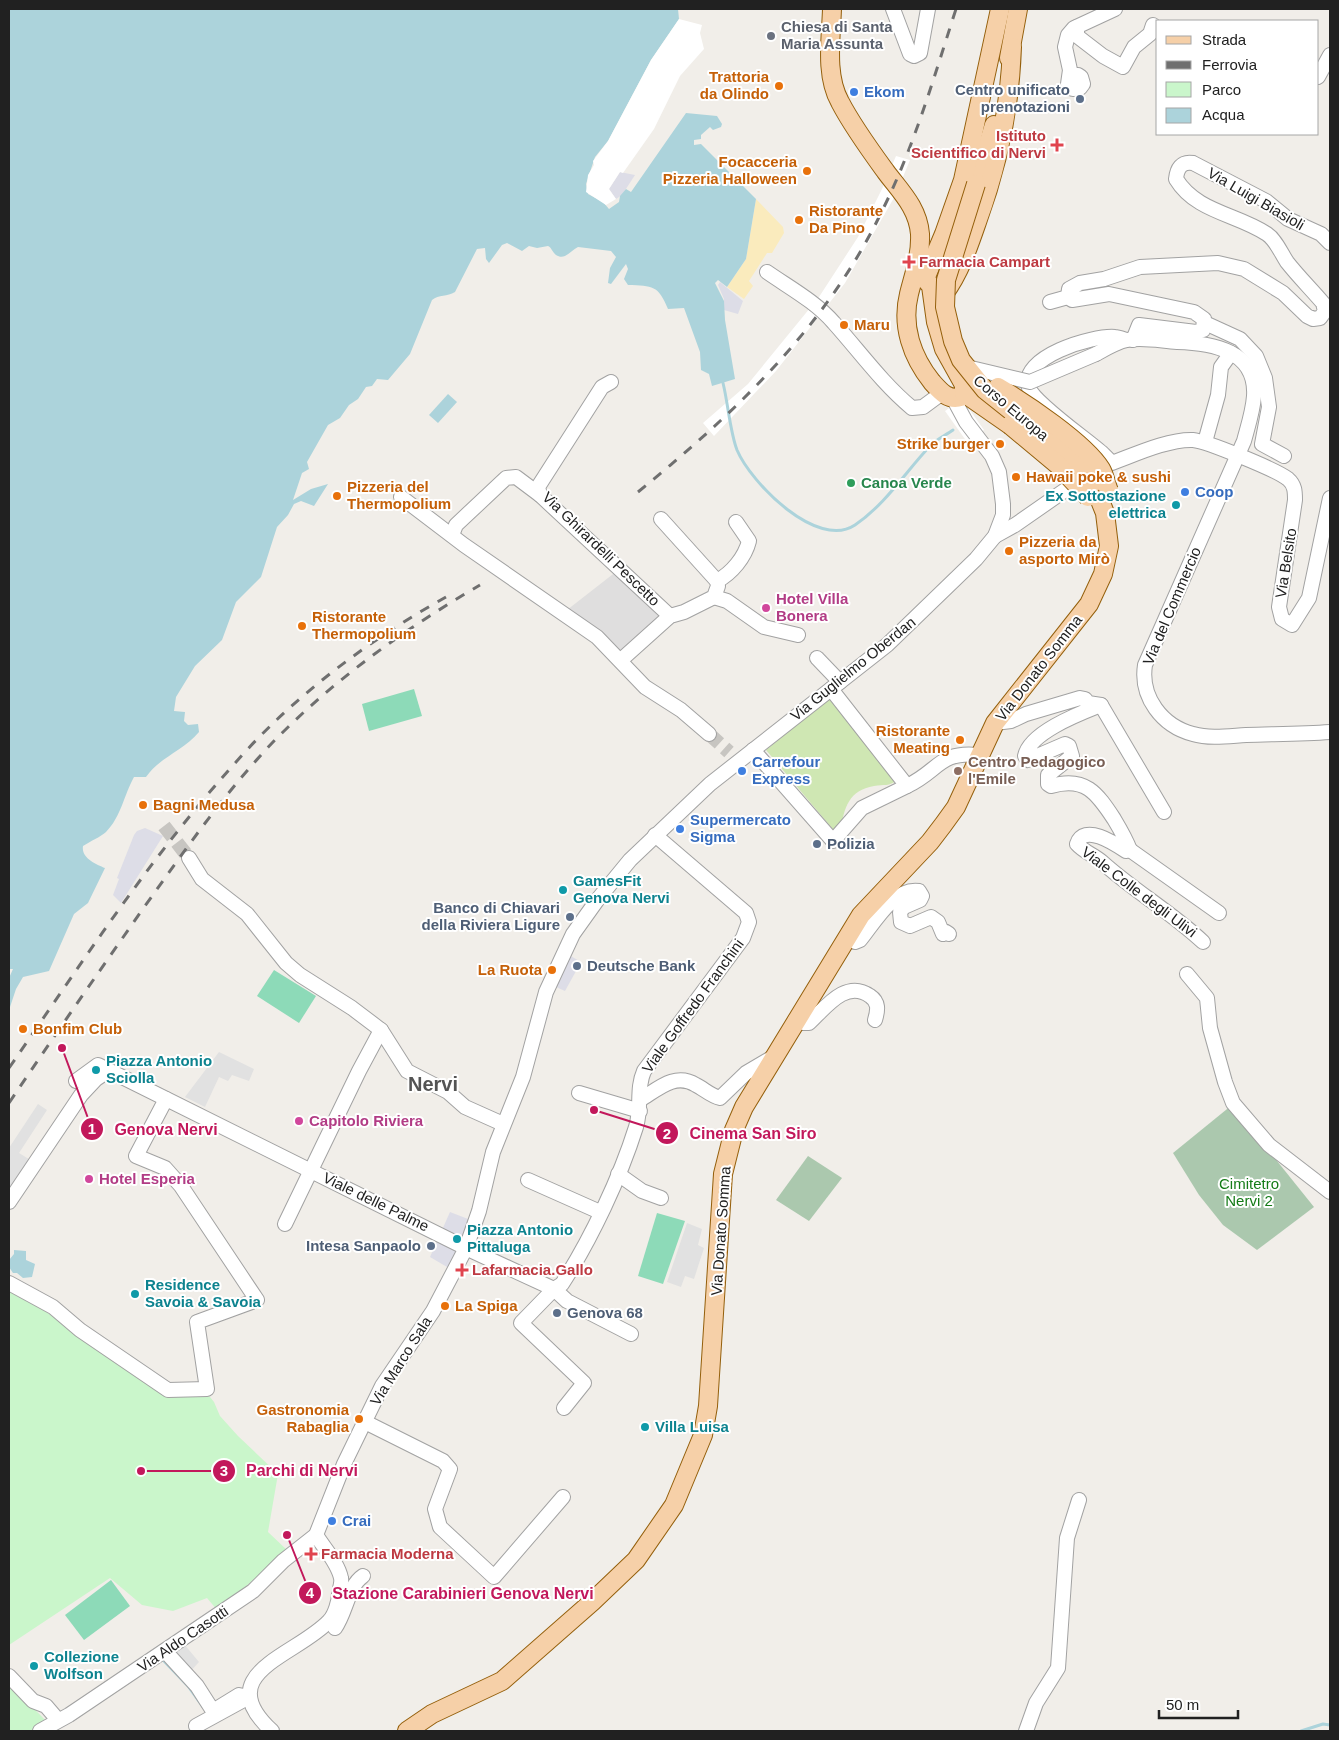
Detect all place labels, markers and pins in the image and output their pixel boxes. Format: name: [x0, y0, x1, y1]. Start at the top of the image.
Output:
place label: Chiesa di Santa Maria Assunta: [781, 18, 893, 52]
marker: Chiesa di Santa Maria Assunta: [765, 30, 777, 42]
place label: Trattoria da Olindo: [700, 68, 770, 102]
marker: Trattoria da Olindo: [773, 80, 785, 92]
place label: Centro unificato prenotazioni: [955, 81, 1070, 115]
place label: Ekom: [864, 83, 905, 100]
marker: Ekom: [848, 86, 860, 98]
marker: Centro unificato prenotazioni: [1074, 93, 1086, 105]
place label: Istituto Scientifico di Nervi: [911, 127, 1046, 161]
marker: Istituto Scientifico di Nervi: [1050, 138, 1064, 152]
place label: Focacceria Pizzeria Halloween: [663, 153, 798, 187]
marker: Focacceria Pizzeria Halloween: [801, 165, 813, 177]
place label: Ristorante Da Pino: [809, 202, 883, 236]
marker: Ristorante Da Pino: [793, 214, 805, 226]
place label: Farmacia Campart: [919, 253, 1050, 270]
marker: Farmacia Campart: [903, 256, 915, 268]
place label: Maru: [854, 316, 890, 333]
marker: Maru: [838, 319, 850, 331]
place label: Strike burger: [897, 435, 990, 452]
marker: Strike burger: [994, 438, 1006, 450]
place label: Hawaii poke & sushi: [1026, 468, 1171, 485]
marker: Hawaii poke & sushi: [1010, 471, 1022, 483]
place label: Canoa Verde: [861, 474, 952, 491]
marker: Canoa Verde: [845, 477, 857, 489]
place label: Pizzeria del Thermopolium: [347, 478, 451, 512]
place label: Coop: [1195, 483, 1233, 500]
marker: Coop: [1179, 486, 1191, 498]
place label: Ex Sottostazione elettrica: [1045, 487, 1167, 521]
marker: Pizzeria del Thermopolium: [331, 490, 343, 502]
marker: Ex Sottostazione elettrica: [1170, 499, 1182, 511]
place label: Pizzeria da asporto Mirò: [1019, 533, 1110, 567]
marker: Pizzeria da asporto Mirò: [1003, 545, 1015, 557]
place label: Hotel Villa Bonera: [776, 590, 849, 624]
marker: Hotel Villa Bonera: [760, 602, 772, 614]
place label: Ristorante Thermopolium: [312, 608, 416, 642]
marker: Ristorante Thermopolium: [296, 620, 308, 632]
place label: Ristorante Meating: [876, 722, 950, 756]
marker: Ristorante Meating: [954, 734, 966, 746]
place label: Carrefour Express: [752, 753, 821, 787]
place label: Centro Pedagogico l'Emile: [968, 753, 1106, 787]
marker: Carrefour Express: [736, 765, 748, 777]
marker: Centro Pedagogico l'Emile: [952, 765, 964, 777]
place label: Bagni Medusa: [153, 796, 255, 813]
marker: Bagni Medusa: [137, 799, 149, 811]
place label: Supermercato Sigma: [690, 811, 791, 845]
marker: Supermercato Sigma: [674, 823, 686, 835]
place label: Polizia: [827, 835, 875, 852]
marker: Polizia: [811, 838, 823, 850]
place label: GamesFit Genova Nervi: [573, 872, 670, 906]
marker: GamesFit Genova Nervi: [557, 884, 569, 896]
place label: Banco di Chiavari della Riviera Ligure: [422, 899, 560, 933]
marker: Banco di Chiavari della Riviera Ligure: [564, 911, 576, 923]
place label: Deutsche Bank: [587, 957, 696, 974]
marker: Deutsche Bank: [571, 960, 583, 972]
place label: La Ruota: [478, 961, 543, 978]
marker: La Ruota: [546, 964, 558, 976]
place label: Bonfim Club: [33, 1020, 122, 1037]
marker: Bonfim Club: [17, 1023, 29, 1035]
place label: Piazza Antonio Sciolla: [106, 1052, 212, 1086]
marker: Piazza Antonio Sciolla: [90, 1064, 102, 1076]
place label: Capitolo Riviera: [309, 1112, 424, 1129]
callout: Genova Nervi: [79, 1114, 227, 1145]
marker: Capitolo Riviera: [293, 1115, 305, 1127]
callout: Cinema San Siro: [655, 1118, 827, 1149]
place label: Hotel Esperia: [99, 1170, 196, 1187]
marker: Hotel Esperia: [83, 1173, 95, 1185]
place label: Piazza Antonio Pittaluga: [467, 1221, 573, 1255]
marker: Piazza Antonio Pittaluga: [451, 1233, 463, 1245]
place label: Intesa Sanpaolo: [306, 1237, 421, 1254]
marker: Intesa Sanpaolo: [425, 1240, 437, 1252]
place label: Lafarmacia.Gallo: [472, 1261, 593, 1278]
marker: Lafarmacia.Gallo: [456, 1264, 468, 1276]
place label: Residence Savoia & Savoia: [145, 1276, 262, 1310]
marker: Residence Savoia & Savoia: [129, 1288, 141, 1300]
place label: La Spiga: [455, 1297, 518, 1314]
marker: La Spiga: [439, 1300, 451, 1312]
place label: Genova 68: [567, 1304, 643, 1321]
marker: Genova 68: [551, 1307, 563, 1319]
place label: Gastronomia Rabaglia: [256, 1401, 350, 1435]
marker: Gastronomia Rabaglia: [353, 1413, 365, 1425]
place label: Villa Luisa: [655, 1418, 730, 1435]
marker: Villa Luisa: [639, 1421, 651, 1433]
callout: Parchi di Nervi: [211, 1455, 368, 1486]
place label: Crai: [342, 1512, 371, 1529]
marker: Crai: [326, 1515, 338, 1527]
place label: Farmacia Moderna: [321, 1545, 454, 1562]
marker: Farmacia Moderna: [305, 1548, 317, 1560]
callout: Stazione Carabinieri Genova Nervi: [298, 1578, 604, 1609]
place label: Collezione Wolfson: [44, 1648, 119, 1682]
marker: Collezione Wolfson: [28, 1660, 40, 1672]

